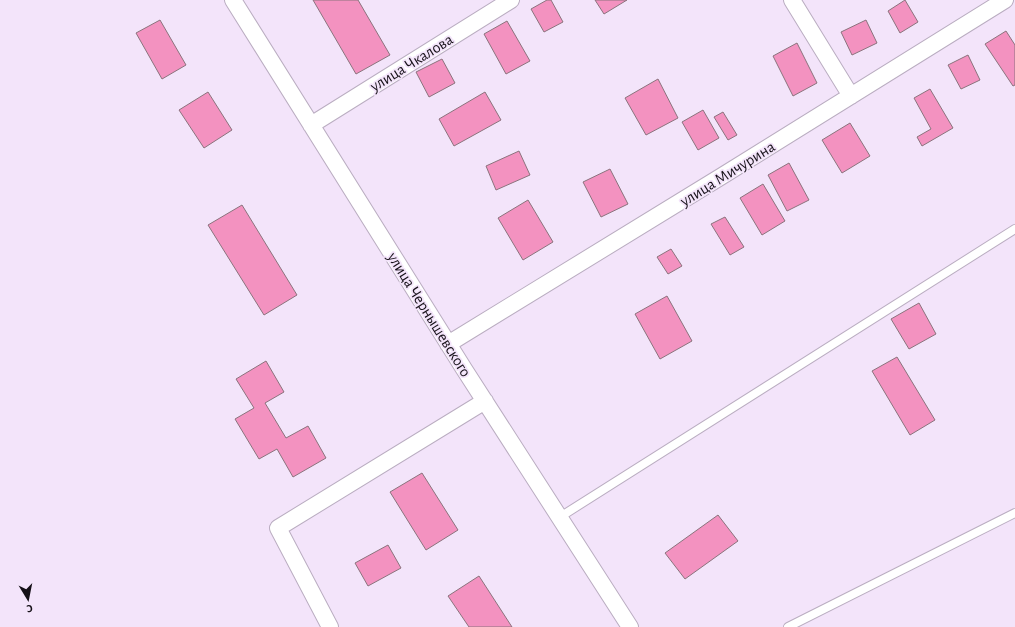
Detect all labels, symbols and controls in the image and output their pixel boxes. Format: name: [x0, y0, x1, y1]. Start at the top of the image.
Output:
street label: улица Чкалова: [367, 31, 456, 96]
street label: улица Мичурина: [676, 138, 778, 211]
street label: улица Чернышевского: [383, 249, 474, 380]
north arrow: [8, 579, 48, 619]
text: С: [26, 602, 34, 614]

